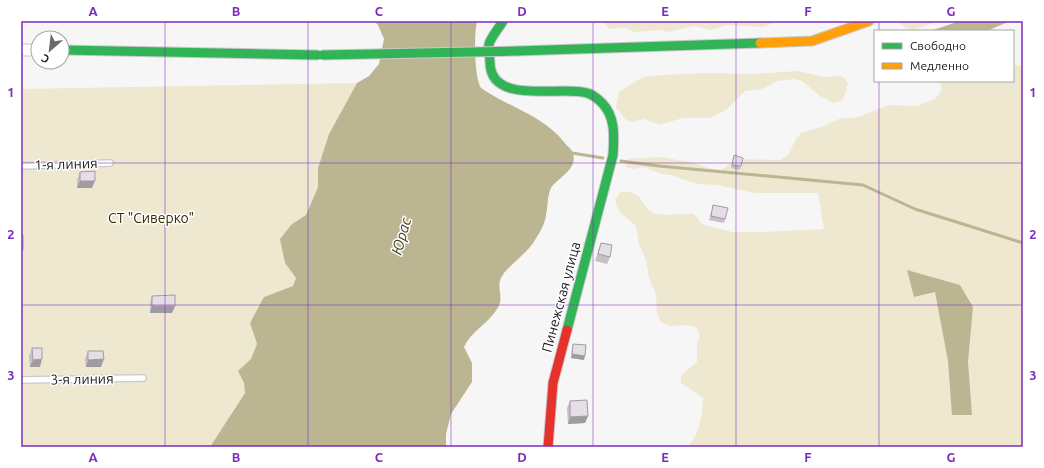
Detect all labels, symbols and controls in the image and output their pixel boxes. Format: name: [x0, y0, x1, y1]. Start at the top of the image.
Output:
text: A: [88, 4, 98, 18]
text: B: [232, 4, 241, 18]
text: C: [375, 4, 384, 18]
text: D: [517, 4, 527, 18]
text: E: [661, 4, 669, 18]
text: F: [804, 4, 812, 18]
text: G: [947, 4, 956, 18]
north arrow: [30, 30, 70, 70]
legend: [874, 30, 1014, 82]
text: Свободно: [910, 39, 966, 52]
text: С: [39, 52, 51, 66]
text: Медленно: [910, 59, 969, 72]
text: 1: [7, 85, 15, 99]
text: 1: [1029, 85, 1037, 99]
street label: 1-я линия: [34, 155, 98, 173]
park label: СТ "Сиверко": [108, 210, 194, 226]
water label: Юрас: [388, 215, 414, 257]
text: 2: [7, 227, 15, 241]
text: 2: [1029, 227, 1037, 241]
street label: Пинежская улица: [539, 240, 583, 354]
text: 3: [7, 368, 15, 382]
text: 3: [1029, 368, 1037, 382]
street label: 3-я линия: [50, 370, 114, 388]
text: A: [88, 450, 98, 464]
text: B: [232, 450, 241, 464]
text: C: [375, 450, 384, 464]
text: D: [517, 450, 527, 464]
text: E: [661, 450, 669, 464]
text: F: [804, 450, 812, 464]
text: G: [947, 450, 956, 464]

